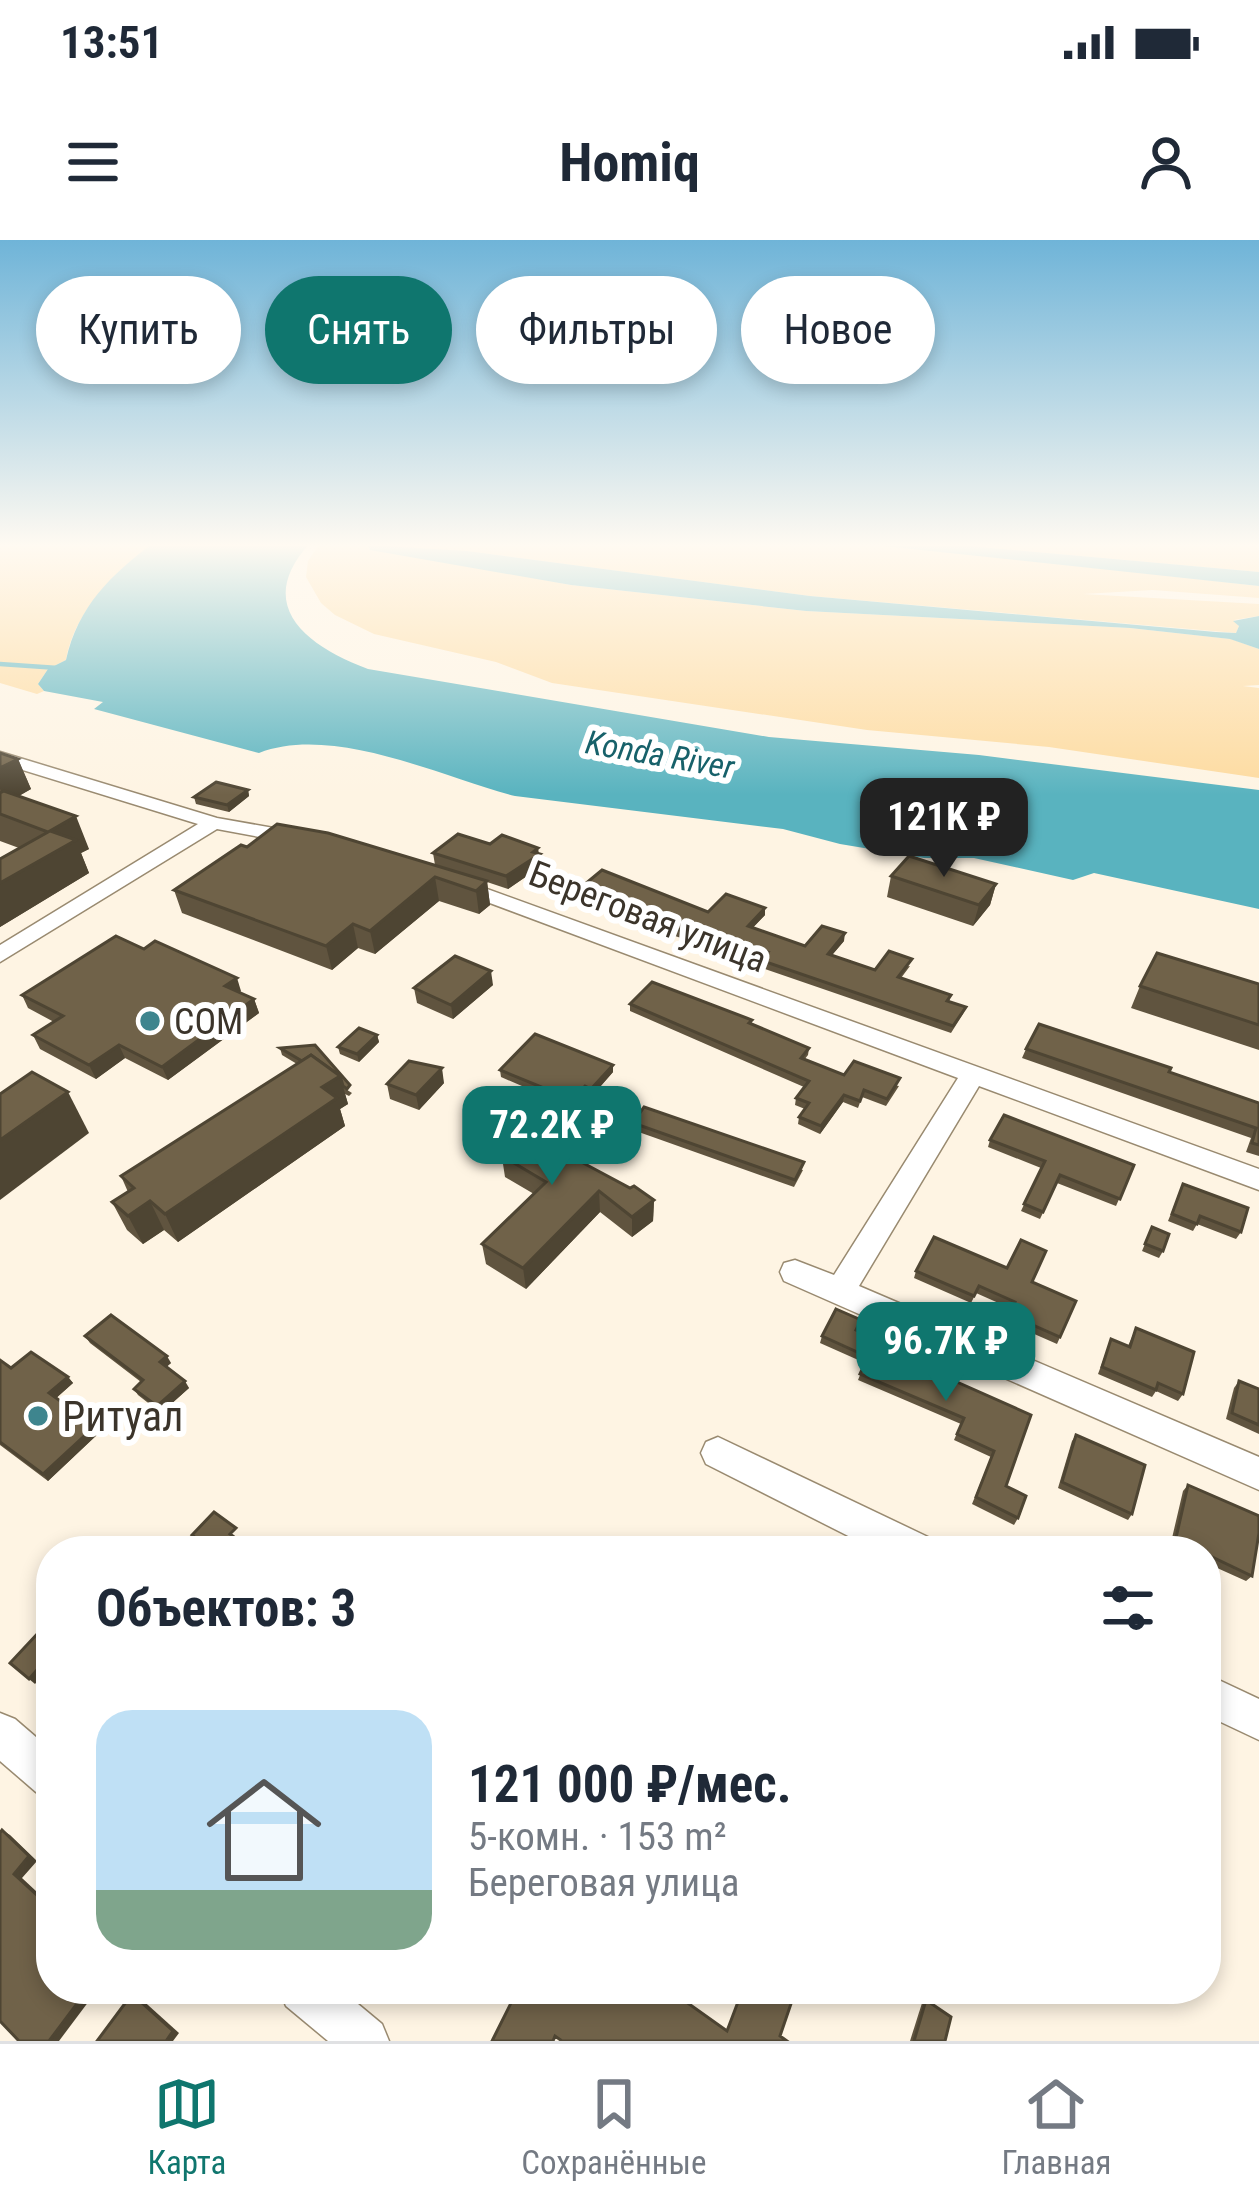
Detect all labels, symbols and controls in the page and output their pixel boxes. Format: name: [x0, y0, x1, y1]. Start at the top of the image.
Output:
text: 13:51: [60, 16, 163, 69]
icon: menu: [60, 129, 126, 195]
icon: person: [1133, 129, 1199, 195]
text: Homiq: [559, 131, 700, 194]
chip: Купить: [36, 276, 241, 384]
chip: Снять: [265, 276, 452, 384]
chip: Фильтры: [476, 276, 717, 384]
chip: Новое: [741, 276, 935, 384]
water label: Konda River: [583, 722, 738, 787]
pin: 121K ₽: [846, 778, 1042, 880]
text: 121K ₽: [887, 794, 1001, 840]
street label: Береговая улица: [523, 852, 772, 981]
place label: СОМ: [174, 1001, 243, 1043]
marker: СОМ: [137, 1008, 163, 1034]
pin: 72.2K ₽: [441, 1086, 663, 1188]
text: 72.2K ₽: [489, 1102, 615, 1148]
pin: 96.7K ₽: [835, 1302, 1057, 1404]
text: 96.7K ₽: [883, 1318, 1009, 1364]
place label: Ритуал: [62, 1392, 184, 1441]
marker: Ритуал: [25, 1403, 51, 1429]
icon: filters: [1095, 1575, 1161, 1641]
text: Объектов: 3: [96, 1579, 356, 1638]
text: 121 000 ₽/мес.: [468, 1755, 792, 1814]
icon: home: [192, 1758, 336, 1902]
text: 5-комн. · 153 m²: [468, 1814, 727, 1860]
text: Береговая улица: [468, 1860, 739, 1906]
tab: Карта: [147, 2071, 226, 2182]
tab: Сохранённые: [521, 2071, 707, 2182]
tab: Главная: [1001, 2071, 1112, 2182]

